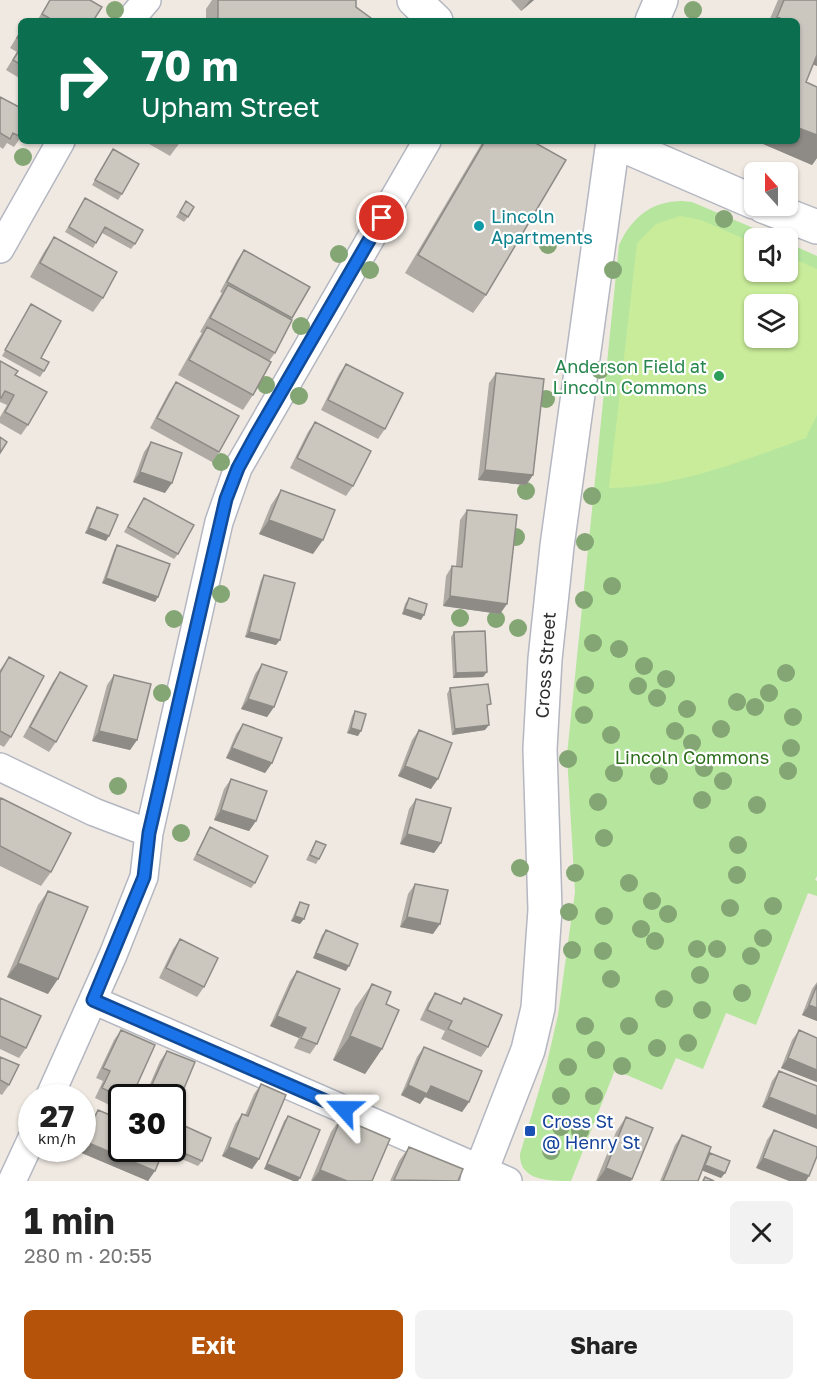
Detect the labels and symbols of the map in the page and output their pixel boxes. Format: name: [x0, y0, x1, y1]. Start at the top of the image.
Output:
north arrow: [744, 162, 798, 216]
pin: [356, 192, 407, 243]
place label: Lincoln Apartments: [491, 205, 593, 248]
marker: Lincoln Apartments: [472, 219, 486, 233]
place label: Anderson Field at Lincoln Commons: [553, 355, 707, 398]
marker: Anderson Field at Lincoln Commons: [712, 369, 726, 383]
street label: Cross Street: [530, 611, 560, 719]
park label: Lincoln Commons: [615, 746, 769, 768]
position arrow: [312, 1077, 376, 1141]
speed limit sign: 30: [108, 1084, 186, 1162]
place label: Cross St @ Henry St: [542, 1110, 641, 1153]
marker: Cross St @ Henry St: [523, 1124, 537, 1138]

